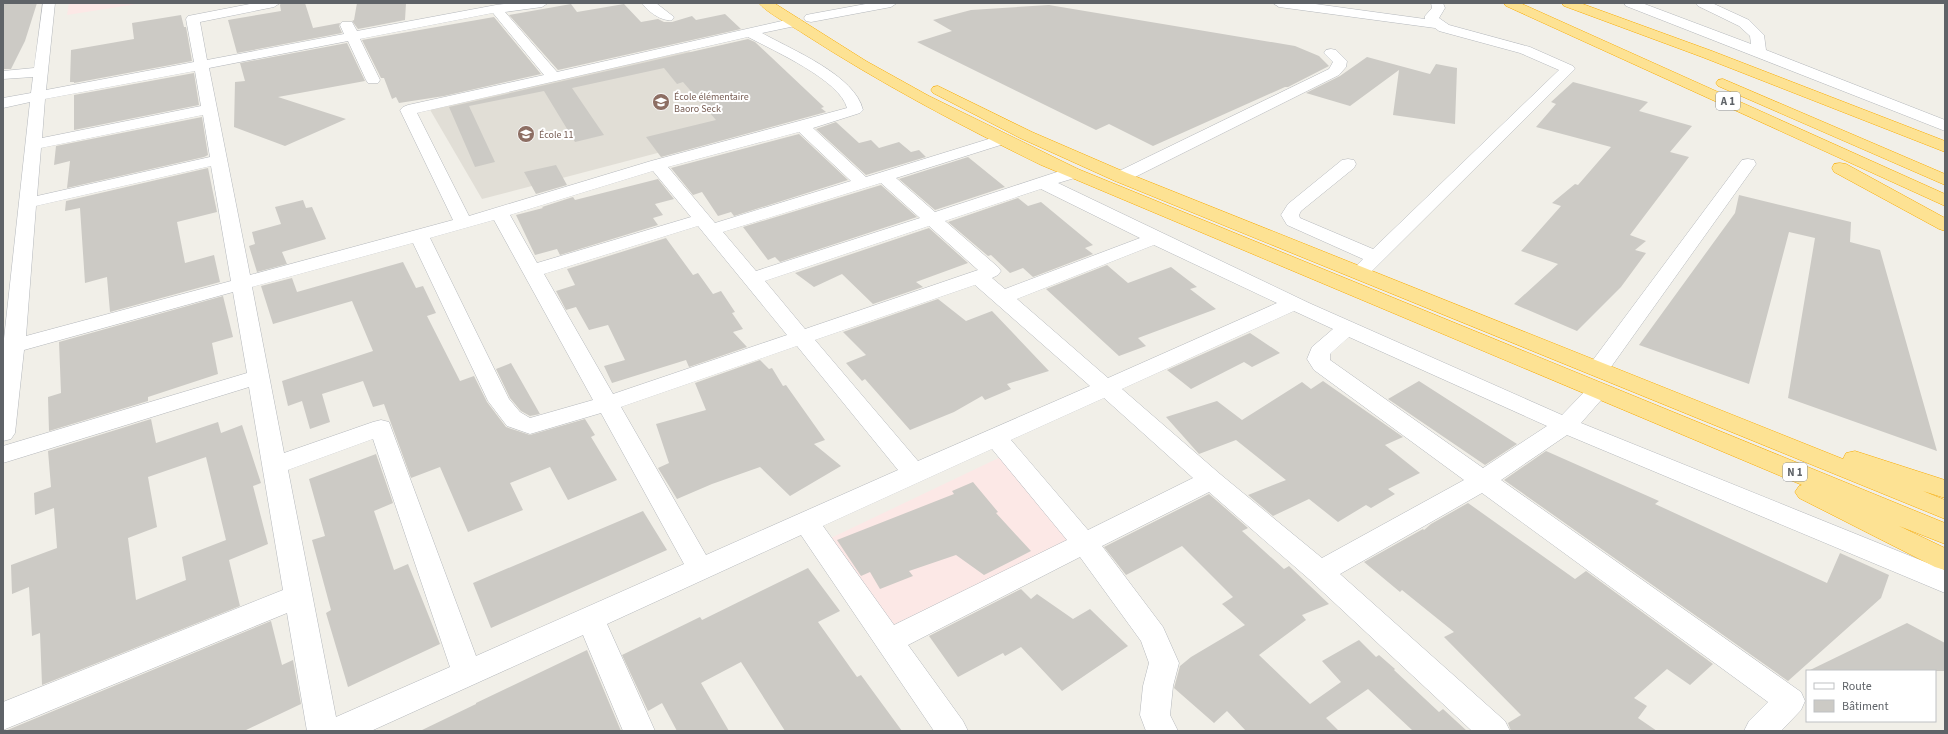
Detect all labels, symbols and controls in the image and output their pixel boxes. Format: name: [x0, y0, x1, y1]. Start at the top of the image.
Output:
place label: École élémentaire Baoro Seck: [674, 90, 749, 116]
school or university icon: École élémentaire Baoro Seck: [651, 92, 671, 112]
road number: A 1: [1716, 92, 1740, 110]
school or university icon: École 11: [516, 124, 536, 144]
place label: École 11: [539, 128, 573, 142]
road number: N 1: [1783, 463, 1807, 481]
legend: [1806, 670, 1936, 722]
text: Route: [1842, 678, 1872, 695]
text: Bâtiment: [1842, 698, 1888, 715]

